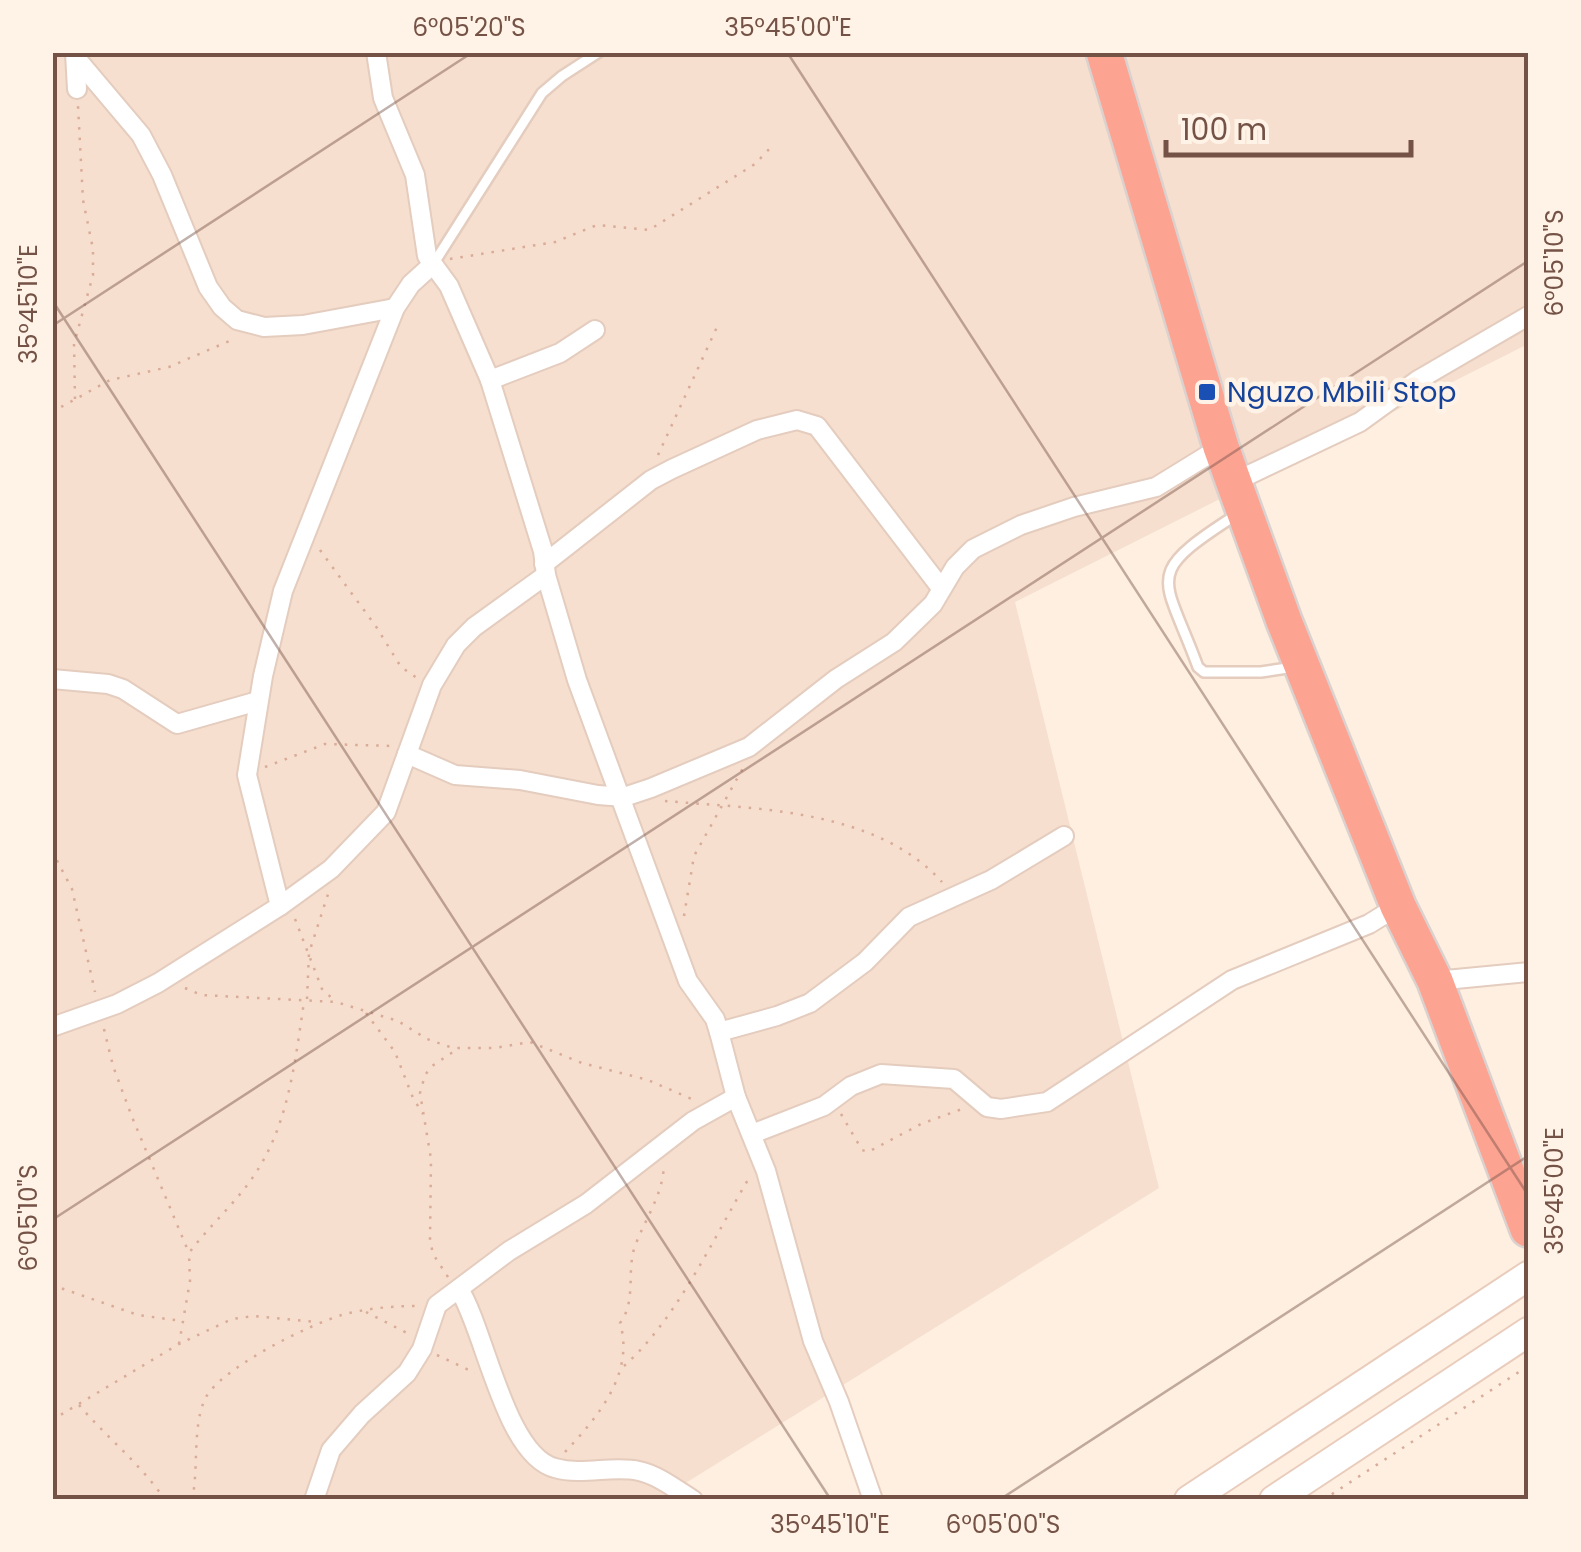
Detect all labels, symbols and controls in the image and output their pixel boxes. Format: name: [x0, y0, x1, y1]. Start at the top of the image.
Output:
text: 6°05'20"S: [412, 10, 526, 45]
text: 35°45'00"E: [724, 10, 852, 45]
scale bar: [1166, 95, 1411, 157]
text: 100 m: [1181, 108, 1267, 151]
text: 6°05'10"S: [1537, 209, 1572, 317]
text: 35°45'10"E: [11, 244, 46, 364]
place label: Nguzo Mbili Stop: [1227, 373, 1456, 412]
marker: Nguzo Mbili Stop: [1196, 381, 1218, 403]
text: 35°45'00"E: [1537, 1127, 1572, 1255]
text: 6°05'10"S: [11, 1164, 46, 1272]
text: 35°45'10"E: [770, 1507, 890, 1542]
text: 6°05'00"S: [946, 1507, 1060, 1542]

